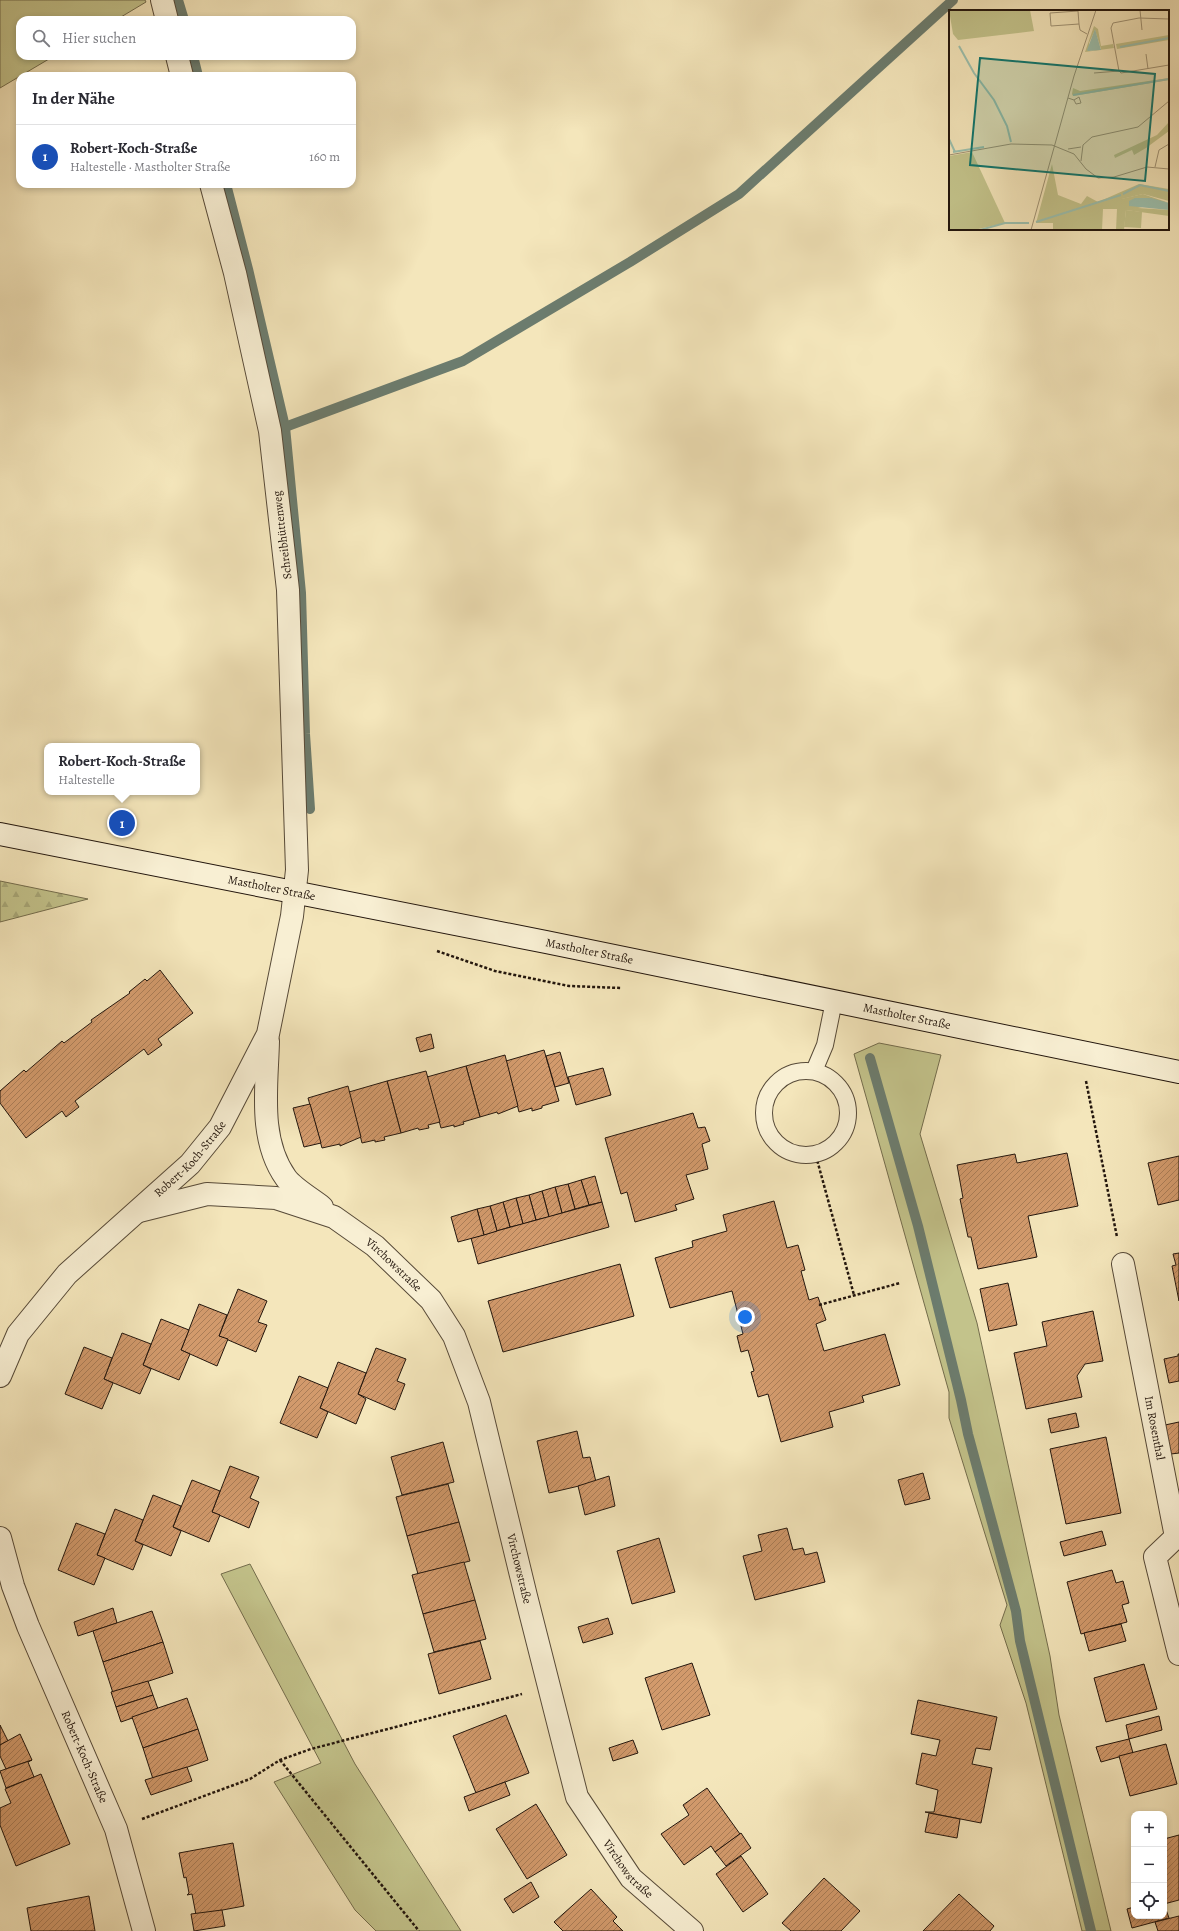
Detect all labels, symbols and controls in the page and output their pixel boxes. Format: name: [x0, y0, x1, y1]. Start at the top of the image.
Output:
inset map: [949, 10, 1169, 230]
search box: [16, 16, 356, 60]
icon: search: [30, 27, 52, 49]
text: Hier suchen: [62, 28, 136, 48]
text: In der Nähe: [32, 87, 115, 110]
text: Robert-Koch-Straße: [70, 138, 197, 158]
text: 1: [43, 148, 47, 165]
text: 160 m: [309, 148, 340, 165]
text: Haltestelle · Mastholter Straße: [70, 158, 230, 175]
street label: Schreibhüttenweg: [269, 490, 295, 580]
popup: [44, 743, 200, 795]
text: Robert-Koch-Straße: [58, 751, 186, 771]
text: Haltestelle: [58, 771, 115, 788]
pin: 1: [109, 808, 135, 838]
street label: Mastholter Straße: [227, 871, 317, 904]
street label: Mastholter Straße: [544, 934, 635, 968]
street label: Mastholter Straße: [862, 999, 952, 1033]
street label: Robert-Koch-Straße: [150, 1118, 230, 1201]
street label: Virchowstraße: [362, 1233, 426, 1295]
your location: [735, 1307, 755, 1327]
street label: Im Rosenthal: [1141, 1394, 1169, 1462]
street label: Virchowstraße: [503, 1531, 536, 1605]
street label: Robert-Koch-Straße: [58, 1708, 112, 1806]
map controls: [1131, 1811, 1167, 1919]
button: +: [1131, 1811, 1167, 1847]
street label: Virchowstraße: [599, 1835, 657, 1902]
button: −: [1131, 1847, 1167, 1883]
button: locate: [1131, 1883, 1167, 1919]

